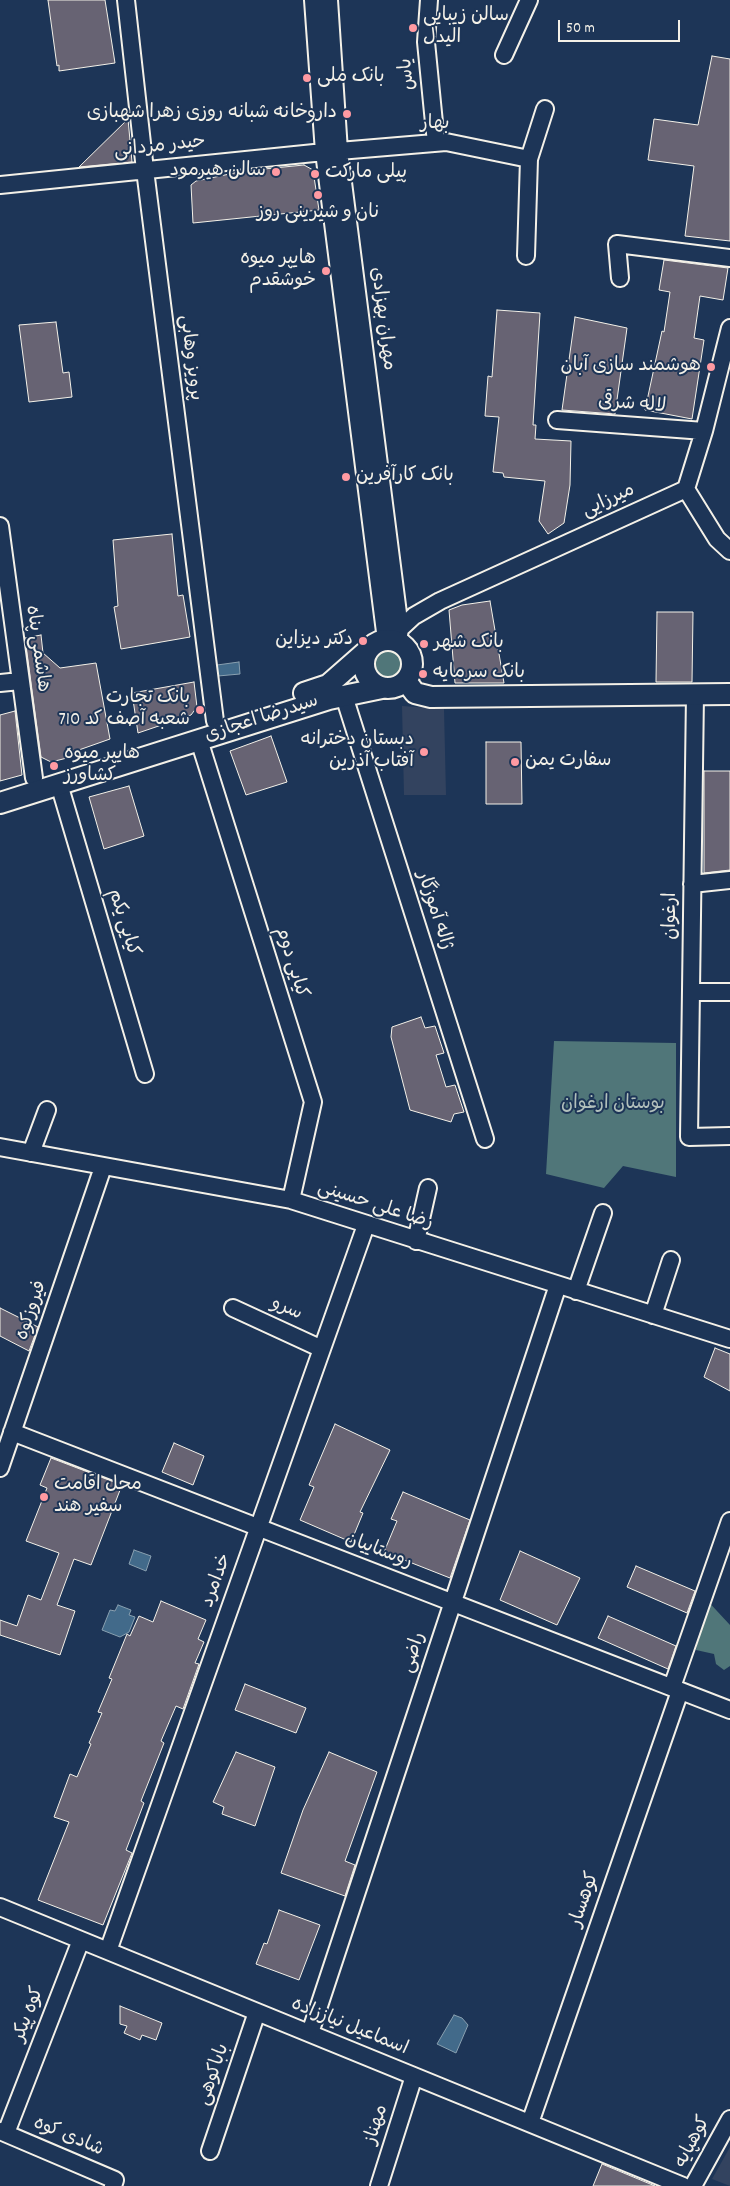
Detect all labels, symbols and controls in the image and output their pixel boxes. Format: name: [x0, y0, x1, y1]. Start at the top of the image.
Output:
place label: سالن زیبایی الیدل: [423, 6, 509, 50]
scale bar: [560, 10, 682, 42]
text: 50 m: [566, 18, 595, 40]
marker: سالن زیبایی الیدل: [407, 22, 419, 34]
street label: یاس: [396, 57, 422, 91]
place label: بانک ملی: [317, 67, 385, 89]
marker: بانک ملی: [301, 72, 313, 84]
place label: داروخانه شبانه روزی زهرا شهبازی: [87, 103, 337, 125]
marker: داروخانه شبانه روزی زهرا شهبازی: [341, 108, 353, 120]
street label: بهار: [421, 114, 449, 136]
street label: حیدر مردانی: [113, 132, 207, 164]
place label: سالن هیرمود: [170, 161, 266, 183]
place label: پیلی مارکت: [325, 163, 407, 185]
marker: سالن هیرمود: [270, 166, 282, 178]
marker: پیلی مارکت: [309, 168, 321, 180]
marker: نان و شیرینی روز: [312, 189, 324, 201]
place label: نان و شیرینی روز: [257, 203, 379, 225]
place label: هایپر میوه خوشقدم: [240, 249, 316, 293]
marker: هایپر میوه خوشقدم: [320, 265, 332, 277]
street label: مهران بهزادی: [363, 266, 399, 372]
street label: پرویز وهابی: [172, 314, 206, 402]
place label: هوشمند سازی آبان: [561, 356, 701, 378]
marker: هوشمند سازی آبان: [705, 361, 717, 373]
street label: لاله شرقی: [597, 392, 667, 420]
place label: بانک کارآفرین: [356, 466, 454, 488]
marker: بانک کارآفرین: [340, 471, 352, 483]
street label: میرزایی: [579, 480, 639, 524]
street label: هاشمی پناه: [19, 604, 53, 694]
place label: دکتر دیزاین: [275, 630, 353, 652]
place label: بانک شهر: [434, 633, 504, 655]
marker: دکتر دیزاین: [357, 635, 369, 647]
marker: بانک شهر: [418, 638, 430, 650]
place label: بانک سرمایه: [433, 663, 525, 685]
marker: بانک سرمایه: [417, 668, 429, 680]
place label: بانک تجارت شعبه آصف کد 710: [58, 688, 190, 732]
street label: سیدرضا اعجازی: [202, 691, 322, 749]
marker: بانک تجارت شعبه آصف کد 710: [194, 704, 206, 716]
place label: دبستان دخترانه آفتاب آذرین: [300, 730, 414, 774]
place label: هایپر میوه کشاورز: [64, 744, 140, 788]
marker: دبستان دخترانه آفتاب آذرین: [418, 746, 430, 758]
place label: سفارت یمن: [525, 751, 611, 773]
marker: سفارت یمن: [509, 756, 521, 768]
marker: هایپر میوه کشاورز: [48, 760, 60, 772]
street label: ژاله آموزگار: [410, 869, 456, 953]
street label: کیایی یکم: [101, 887, 143, 959]
street label: ارغوان: [661, 892, 683, 940]
street label: کیایی دوم: [268, 925, 312, 1001]
park label: بوستان ارغوان: [561, 1094, 665, 1116]
street label: رضا علی حسینی: [314, 1178, 436, 1236]
street label: فیروزکوه: [12, 1278, 54, 1344]
street label: سرو: [267, 1293, 305, 1327]
place label: محل اقامت سفیر هند: [54, 1475, 142, 1519]
marker: محل اقامت سفیر هند: [38, 1491, 50, 1503]
street label: روستاییان: [341, 1529, 415, 1575]
street label: خدامرد: [198, 1551, 238, 1611]
street label: راضی: [398, 1630, 432, 1676]
street label: کوهسار: [566, 1869, 606, 1931]
street label: کوه پیکر: [9, 1984, 51, 2046]
street label: اسماعیل نیاززاده: [287, 1994, 411, 2062]
street label: باباکوهی: [194, 2041, 236, 2109]
street label: مهناز: [361, 2102, 395, 2148]
street label: شادی کوه: [29, 2113, 107, 2163]
street label: کوهپایه: [671, 2113, 717, 2173]

